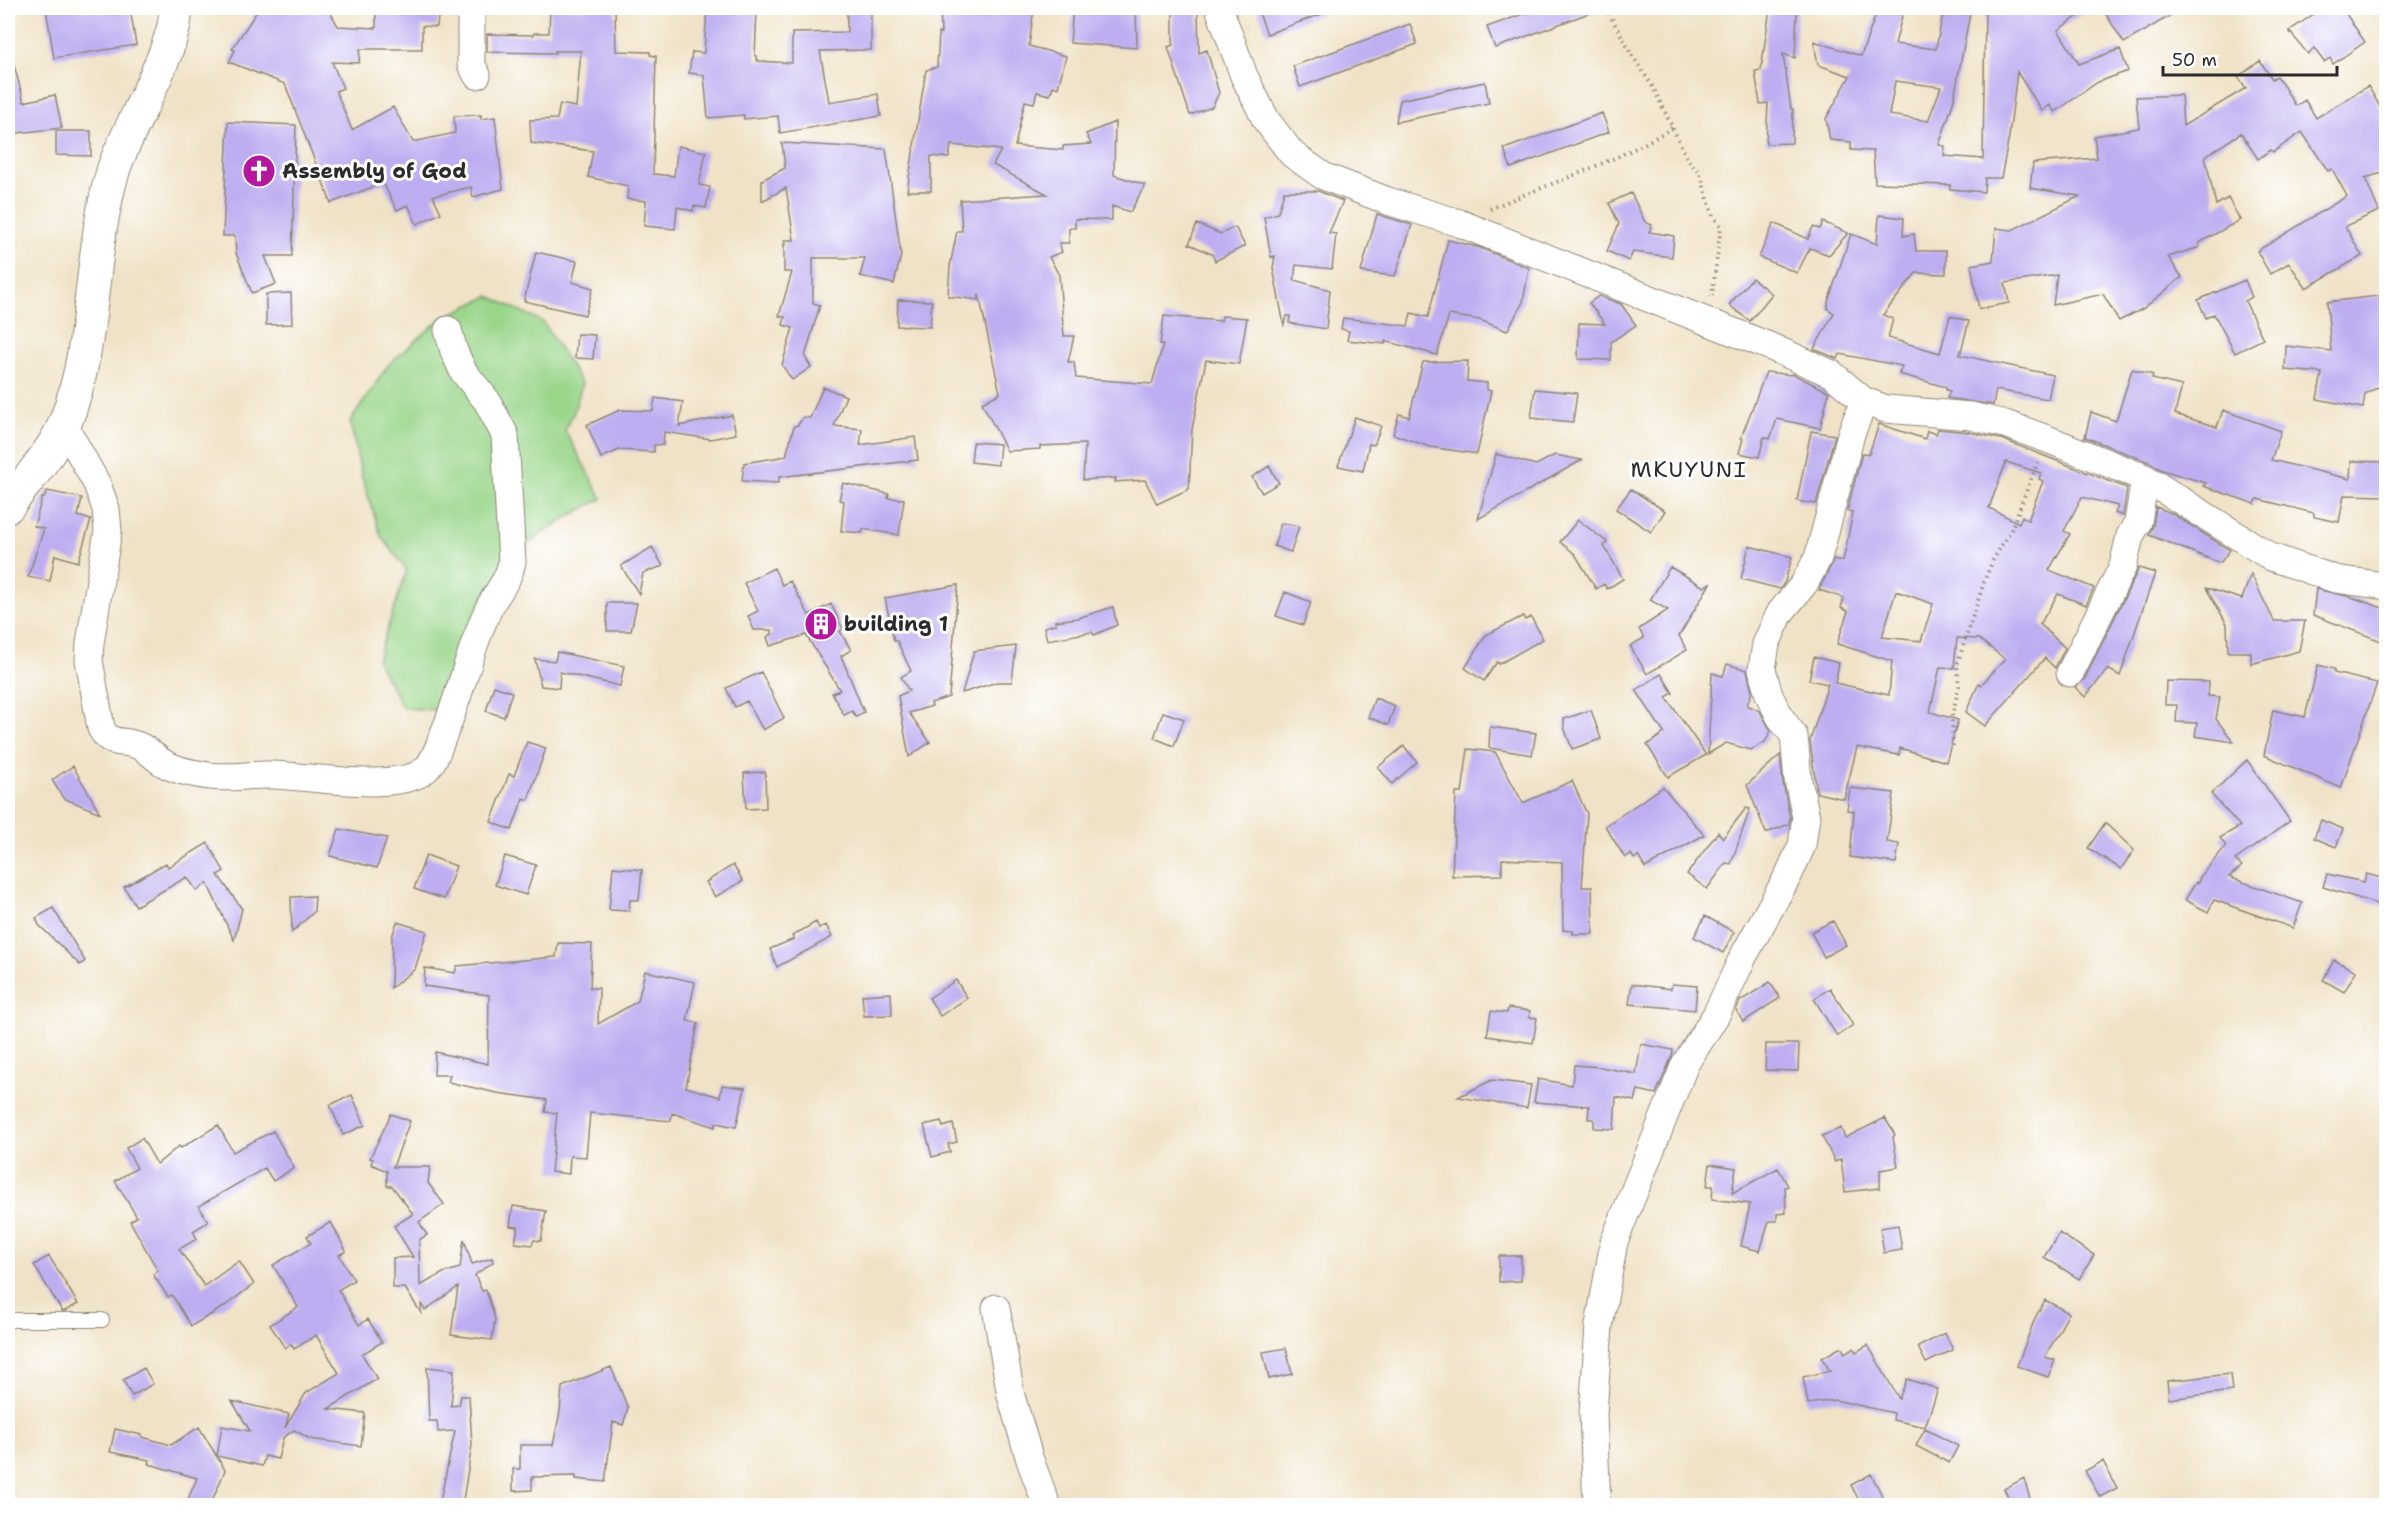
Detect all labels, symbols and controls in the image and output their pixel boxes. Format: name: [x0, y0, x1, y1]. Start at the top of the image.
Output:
scale bar: [2163, 39, 2337, 77]
text: 50 m: [2172, 48, 2217, 72]
church icon: Assembly of God: [241, 153, 277, 189]
place label: Assembly of God: [282, 157, 467, 185]
district label: MKUYUNI: [1631, 455, 1747, 484]
building icon: building 1: [803, 606, 839, 642]
place label: building 1: [844, 610, 948, 638]

